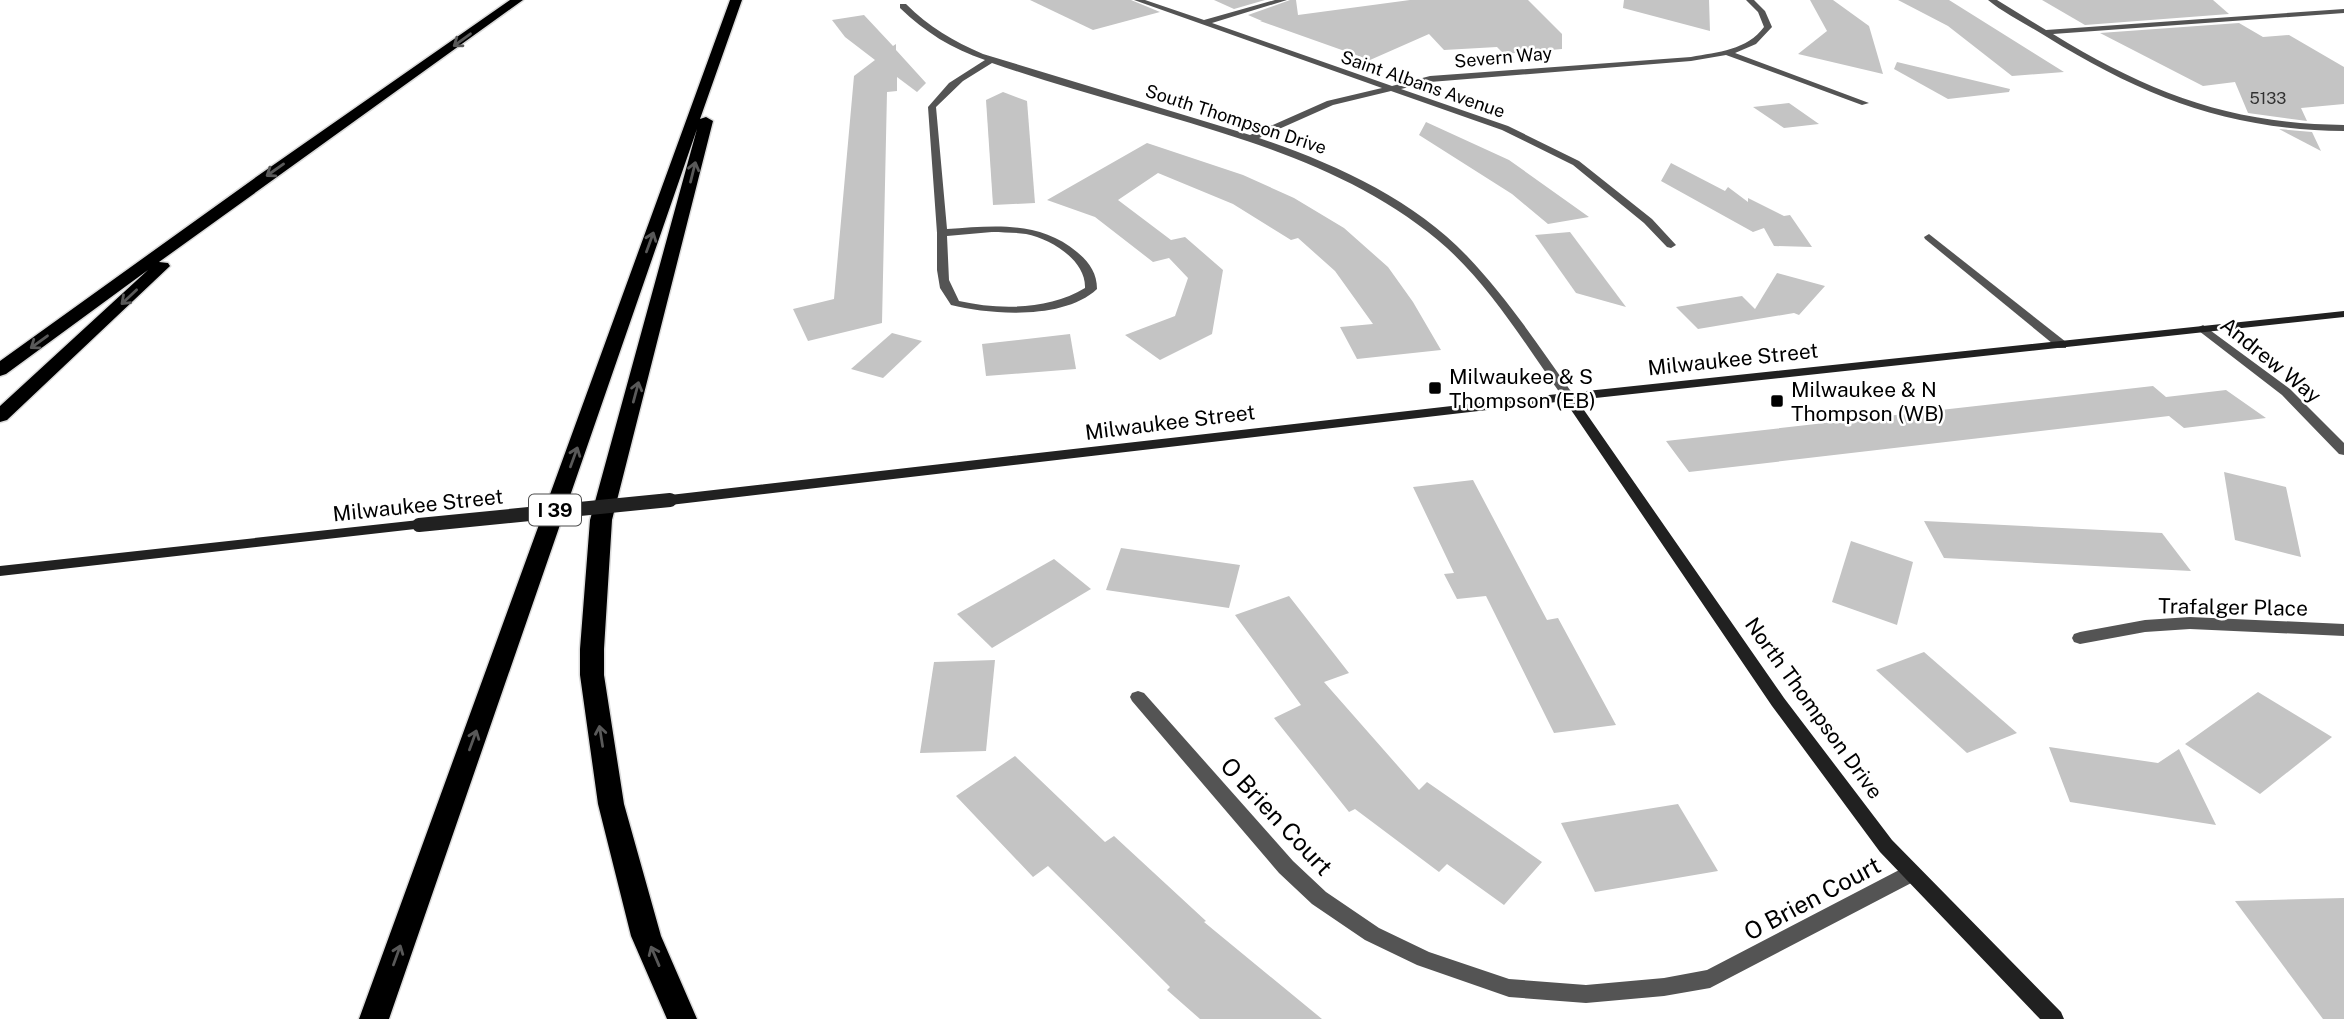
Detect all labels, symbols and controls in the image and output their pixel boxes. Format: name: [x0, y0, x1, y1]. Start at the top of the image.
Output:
one-way arrow: [453, 33, 472, 47]
street label: Severn Way: [1453, 42, 1553, 72]
street label: Saint Albans Avenue: [1338, 46, 1508, 122]
street label: South Thompson Drive: [1143, 80, 1329, 158]
house number: 5133: [2250, 89, 2286, 108]
one-way arrow: [687, 161, 700, 184]
one-way arrow: [266, 163, 285, 177]
one-way arrow: [645, 232, 657, 254]
one-way arrow: [120, 289, 138, 305]
street label: Andrew Way: [2216, 312, 2326, 408]
one-way arrow: [30, 335, 49, 349]
street label: Milwaukee Street: [1646, 338, 1820, 380]
place label: Milwaukee & S Thompson (EB): [1449, 364, 1596, 413]
place label: Milwaukee & N Thompson (WB): [1791, 377, 1945, 426]
marker: Milwaukee & S Thompson (EB): [1427, 380, 1443, 396]
one-way arrow: [630, 381, 643, 404]
marker: Milwaukee & N Thompson (WB): [1769, 393, 1785, 409]
street label: Milwaukee Street: [1083, 399, 1257, 445]
one-way arrow: [569, 446, 581, 468]
street label: Milwaukee Street: [331, 484, 505, 526]
road number: I 39: [529, 495, 581, 526]
street label: Trafalger Place: [2158, 593, 2308, 621]
street label: North Thompson Drive: [1740, 613, 1888, 803]
one-way arrow: [594, 725, 607, 748]
one-way arrow: [468, 730, 480, 752]
street label: O Brien Court: [1215, 751, 1339, 881]
street label: O Brien Court: [1739, 850, 1885, 946]
one-way arrow: [392, 944, 404, 966]
one-way arrow: [648, 946, 661, 968]

